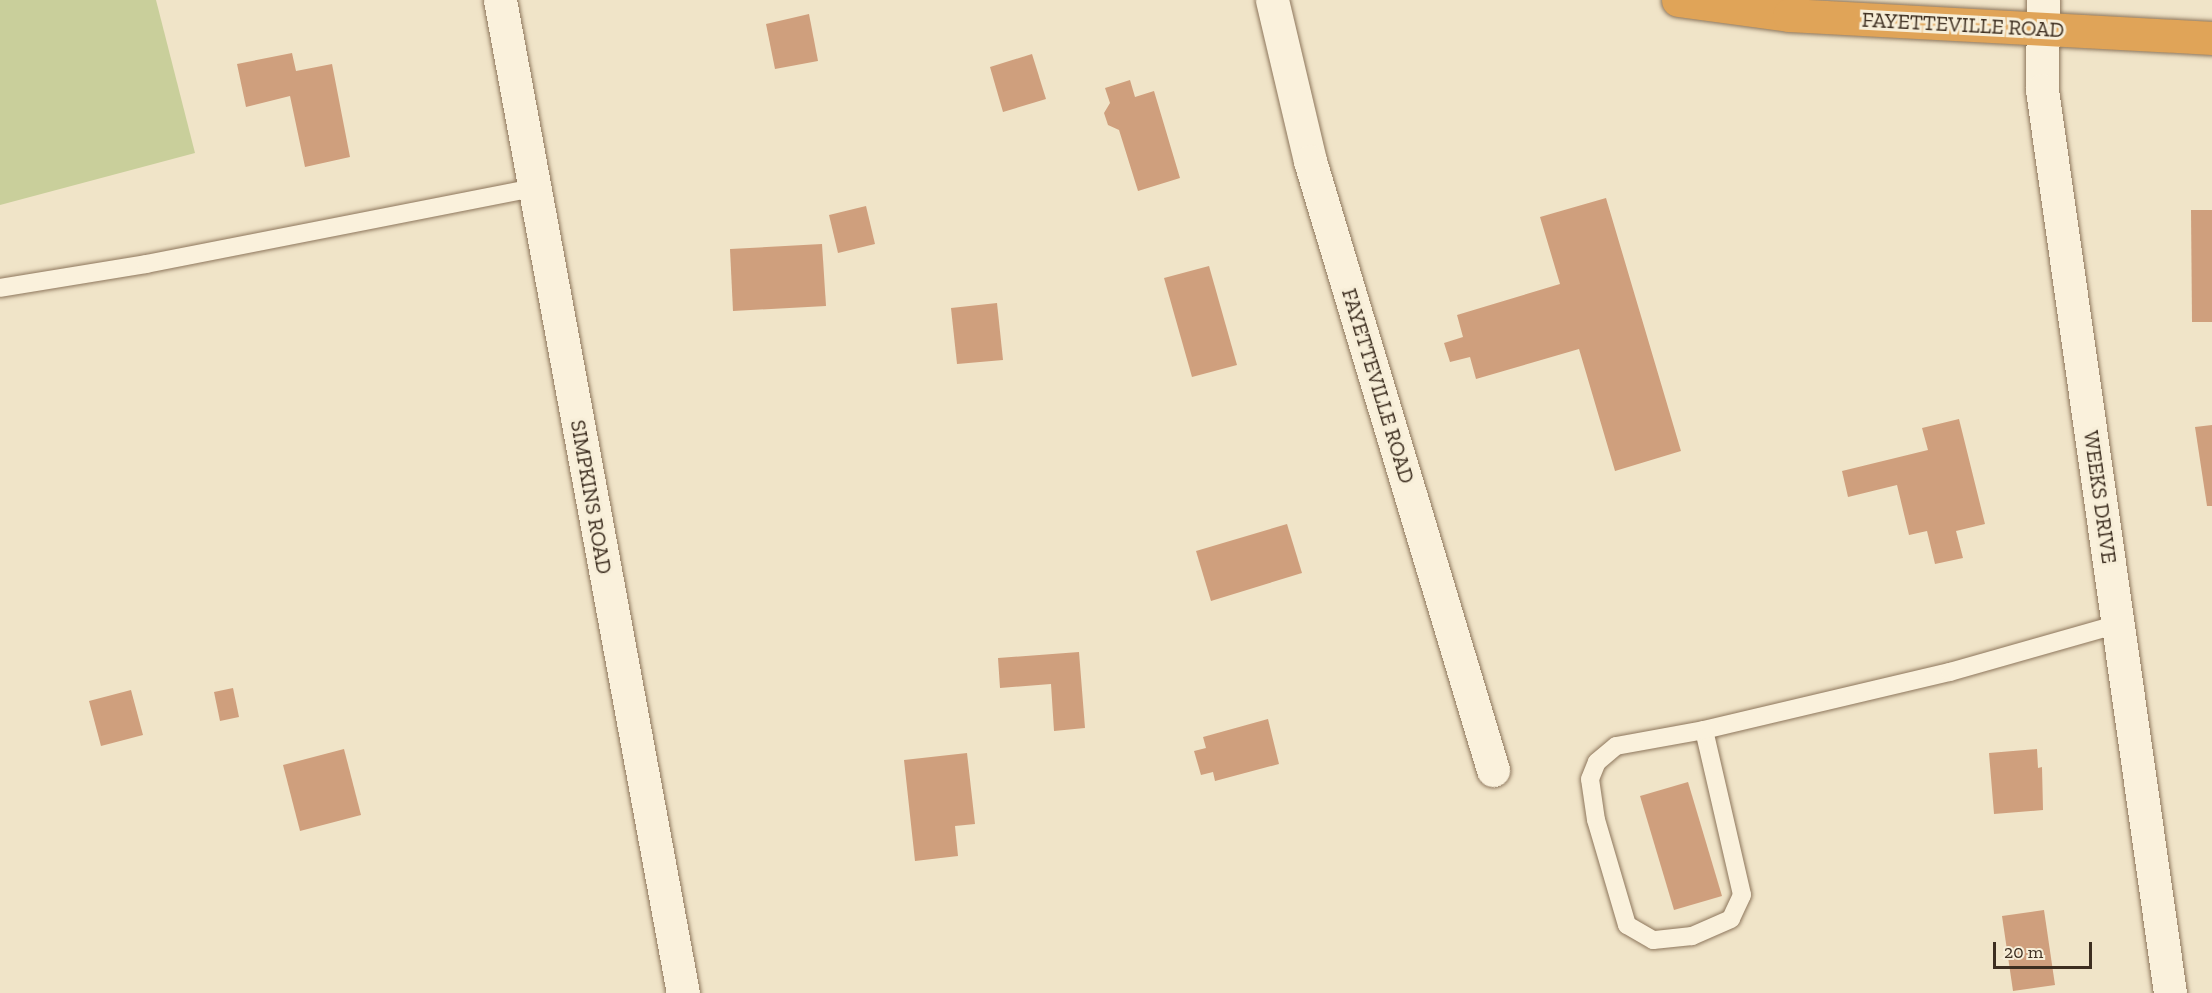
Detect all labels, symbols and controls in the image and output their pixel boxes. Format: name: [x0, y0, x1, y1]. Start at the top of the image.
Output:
street label: FAYETTEVILLE ROAD: [1861, 7, 2065, 43]
street label: FAYETTEVILLE ROAD: [1336, 285, 1420, 487]
street label: SIMPKINS ROAD: [565, 418, 617, 576]
street label: WEEKS DRIVE: [2078, 429, 2122, 565]
scale bar: [1996, 930, 2095, 968]
text: 20 m: [2004, 941, 2043, 963]

